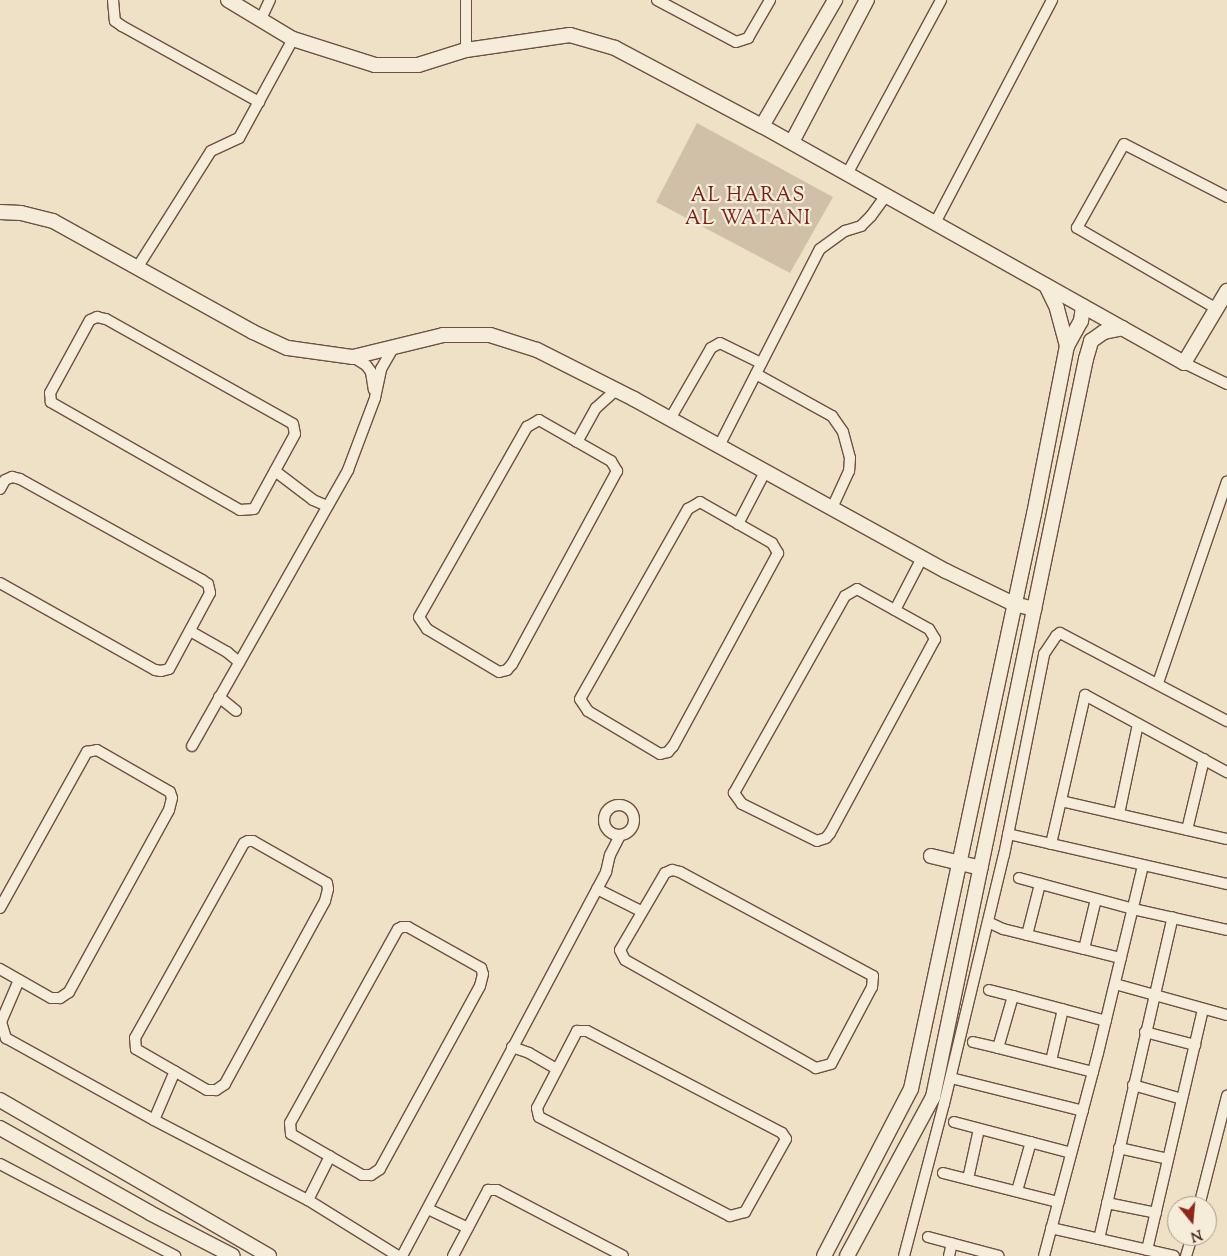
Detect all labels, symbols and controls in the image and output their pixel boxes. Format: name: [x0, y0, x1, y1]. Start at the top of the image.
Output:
district label: AL HARAS AL WATANI: [684, 185, 812, 232]
north arrow: [1167, 1196, 1217, 1246]
text: N: [1188, 1223, 1204, 1246]

